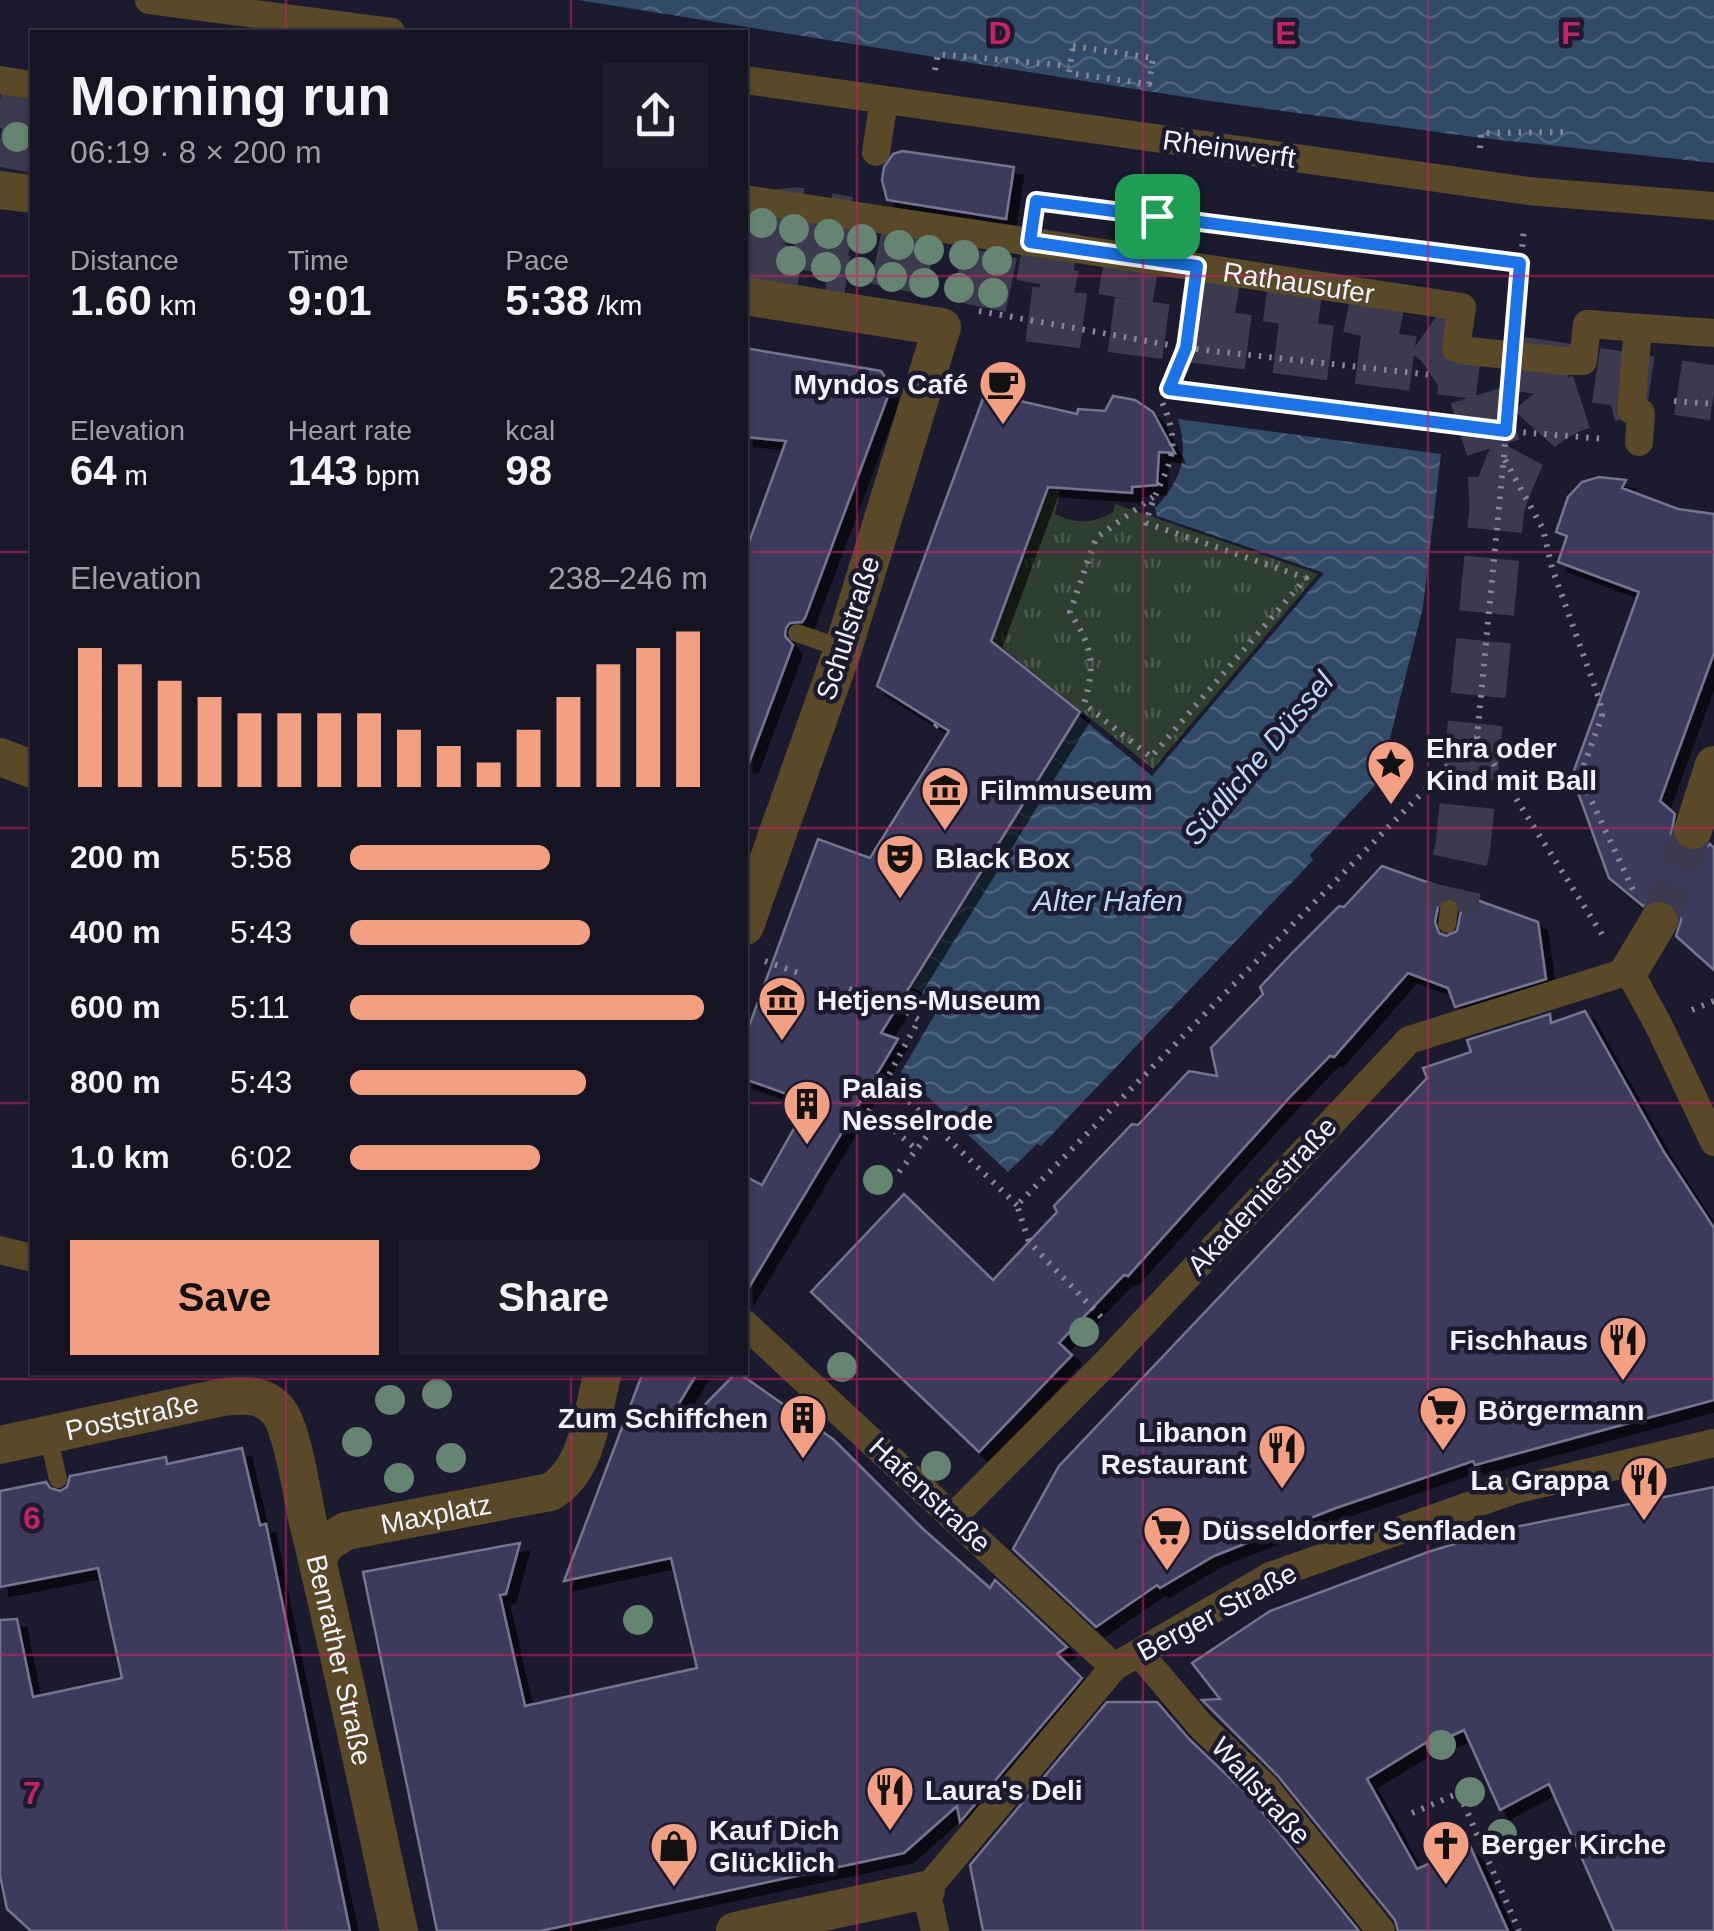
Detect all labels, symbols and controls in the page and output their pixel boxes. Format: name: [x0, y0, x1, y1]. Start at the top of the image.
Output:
text: D: [988, 15, 1012, 51]
text: E: [1275, 15, 1297, 51]
text: F: [1561, 15, 1581, 51]
button: share: [603, 63, 708, 168]
text: Morning run: [70, 65, 391, 127]
street label: Rheinwerft: [1161, 124, 1298, 174]
text: 06:19 · 8 × 200 m: [70, 134, 322, 170]
pin: [1115, 174, 1200, 259]
icon: arrive: [1130, 189, 1185, 244]
text: Distance: [70, 245, 179, 276]
text: Time: [288, 245, 349, 276]
text: Pace: [505, 245, 569, 276]
street label: Rathausufer: [1221, 256, 1377, 309]
text: 1.60: [70, 277, 152, 324]
text: 9:01: [288, 277, 372, 324]
text: 5:38: [505, 277, 589, 324]
text: km: [152, 290, 197, 321]
text: /km: [589, 290, 642, 321]
cafe icon: Myndos Café: [977, 358, 1029, 426]
place label: Myndos Café: [794, 369, 968, 400]
text: Elevation: [70, 415, 185, 446]
text: Heart rate: [288, 415, 412, 446]
text: kcal: [505, 415, 555, 446]
text: 64: [70, 447, 117, 494]
text: 143: [288, 447, 358, 494]
text: 98: [505, 447, 552, 494]
text: m: [117, 460, 148, 491]
text: bpm: [358, 460, 420, 491]
street label: Schulstraße: [810, 552, 886, 704]
text: Elevation: [70, 560, 202, 596]
text: 238–246 m: [548, 560, 708, 596]
water label: Südliche Düssel: [1176, 664, 1341, 851]
place label: Ehra oder Kind mit Ball: [1426, 733, 1597, 796]
place icon: Ehra oder Kind mit Ball: [1365, 738, 1417, 806]
museum icon: Filmmuseum: [919, 764, 971, 832]
place label: Filmmuseum: [980, 775, 1153, 806]
theatre icon: Black Box: [874, 832, 926, 900]
text: 200 m: [70, 839, 161, 875]
text: 5:58: [230, 839, 292, 875]
place label: Black Box: [935, 843, 1071, 874]
water label: Alter Hafen: [1031, 884, 1183, 917]
text: 400 m: [70, 914, 161, 950]
text: 5:43: [230, 914, 292, 950]
museum icon: Hetjens-Museum: [756, 974, 808, 1042]
place label: Hetjens-Museum: [817, 985, 1041, 1016]
text: 600 m: [70, 989, 161, 1025]
text: 5:11: [230, 989, 290, 1025]
text: 800 m: [70, 1064, 161, 1100]
text: 5:43: [230, 1064, 292, 1100]
place label: Palais Nesselrode: [842, 1073, 993, 1136]
building icon: Palais Nesselrode: [781, 1078, 833, 1146]
street label: Akademiestraße: [1181, 1111, 1343, 1281]
text: 1.0 km: [70, 1139, 170, 1175]
text: 6:02: [230, 1139, 292, 1175]
button: Save: [70, 1240, 379, 1355]
button: Share: [399, 1240, 708, 1355]
restaurant icon: Fischhaus: [1597, 1314, 1649, 1382]
place label: Fischhaus: [1450, 1325, 1588, 1356]
supermarket icon: Börgermann: [1417, 1384, 1469, 1452]
street label: Poststraße: [63, 1387, 201, 1446]
building icon: Zum Schiffchen: [777, 1392, 829, 1460]
place label: Börgermann: [1478, 1395, 1644, 1426]
place label: Zum Schiffchen: [558, 1403, 768, 1434]
place label: Libanon Restaurant: [1101, 1417, 1247, 1480]
restaurant icon: Libanon Restaurant: [1256, 1422, 1308, 1490]
street label: Hafenstraße: [863, 1431, 997, 1559]
restaurant icon: La Grappa: [1618, 1454, 1670, 1522]
place label: La Grappa: [1471, 1465, 1609, 1496]
street label: Maxplatz: [378, 1488, 494, 1540]
text: 6: [23, 1500, 41, 1536]
supermarket icon: Düsseldorfer Senfladen: [1141, 1504, 1193, 1572]
place label: Düsseldorfer Senfladen: [1202, 1515, 1516, 1546]
street label: Benrather Straße: [301, 1552, 378, 1768]
street label: Berger Straße: [1132, 1557, 1302, 1667]
street label: Wallstraße: [1205, 1731, 1317, 1851]
restaurant icon: Laura's Deli: [864, 1764, 916, 1832]
text: 7: [23, 1775, 41, 1811]
place label: Laura's Deli: [925, 1775, 1083, 1806]
place label: Kauf Dich Glücklich: [709, 1815, 840, 1878]
church icon: Berger Kirche: [1420, 1818, 1472, 1886]
shop icon: Kauf Dich Glücklich: [648, 1820, 700, 1888]
place label: Berger Kirche: [1481, 1829, 1666, 1860]

